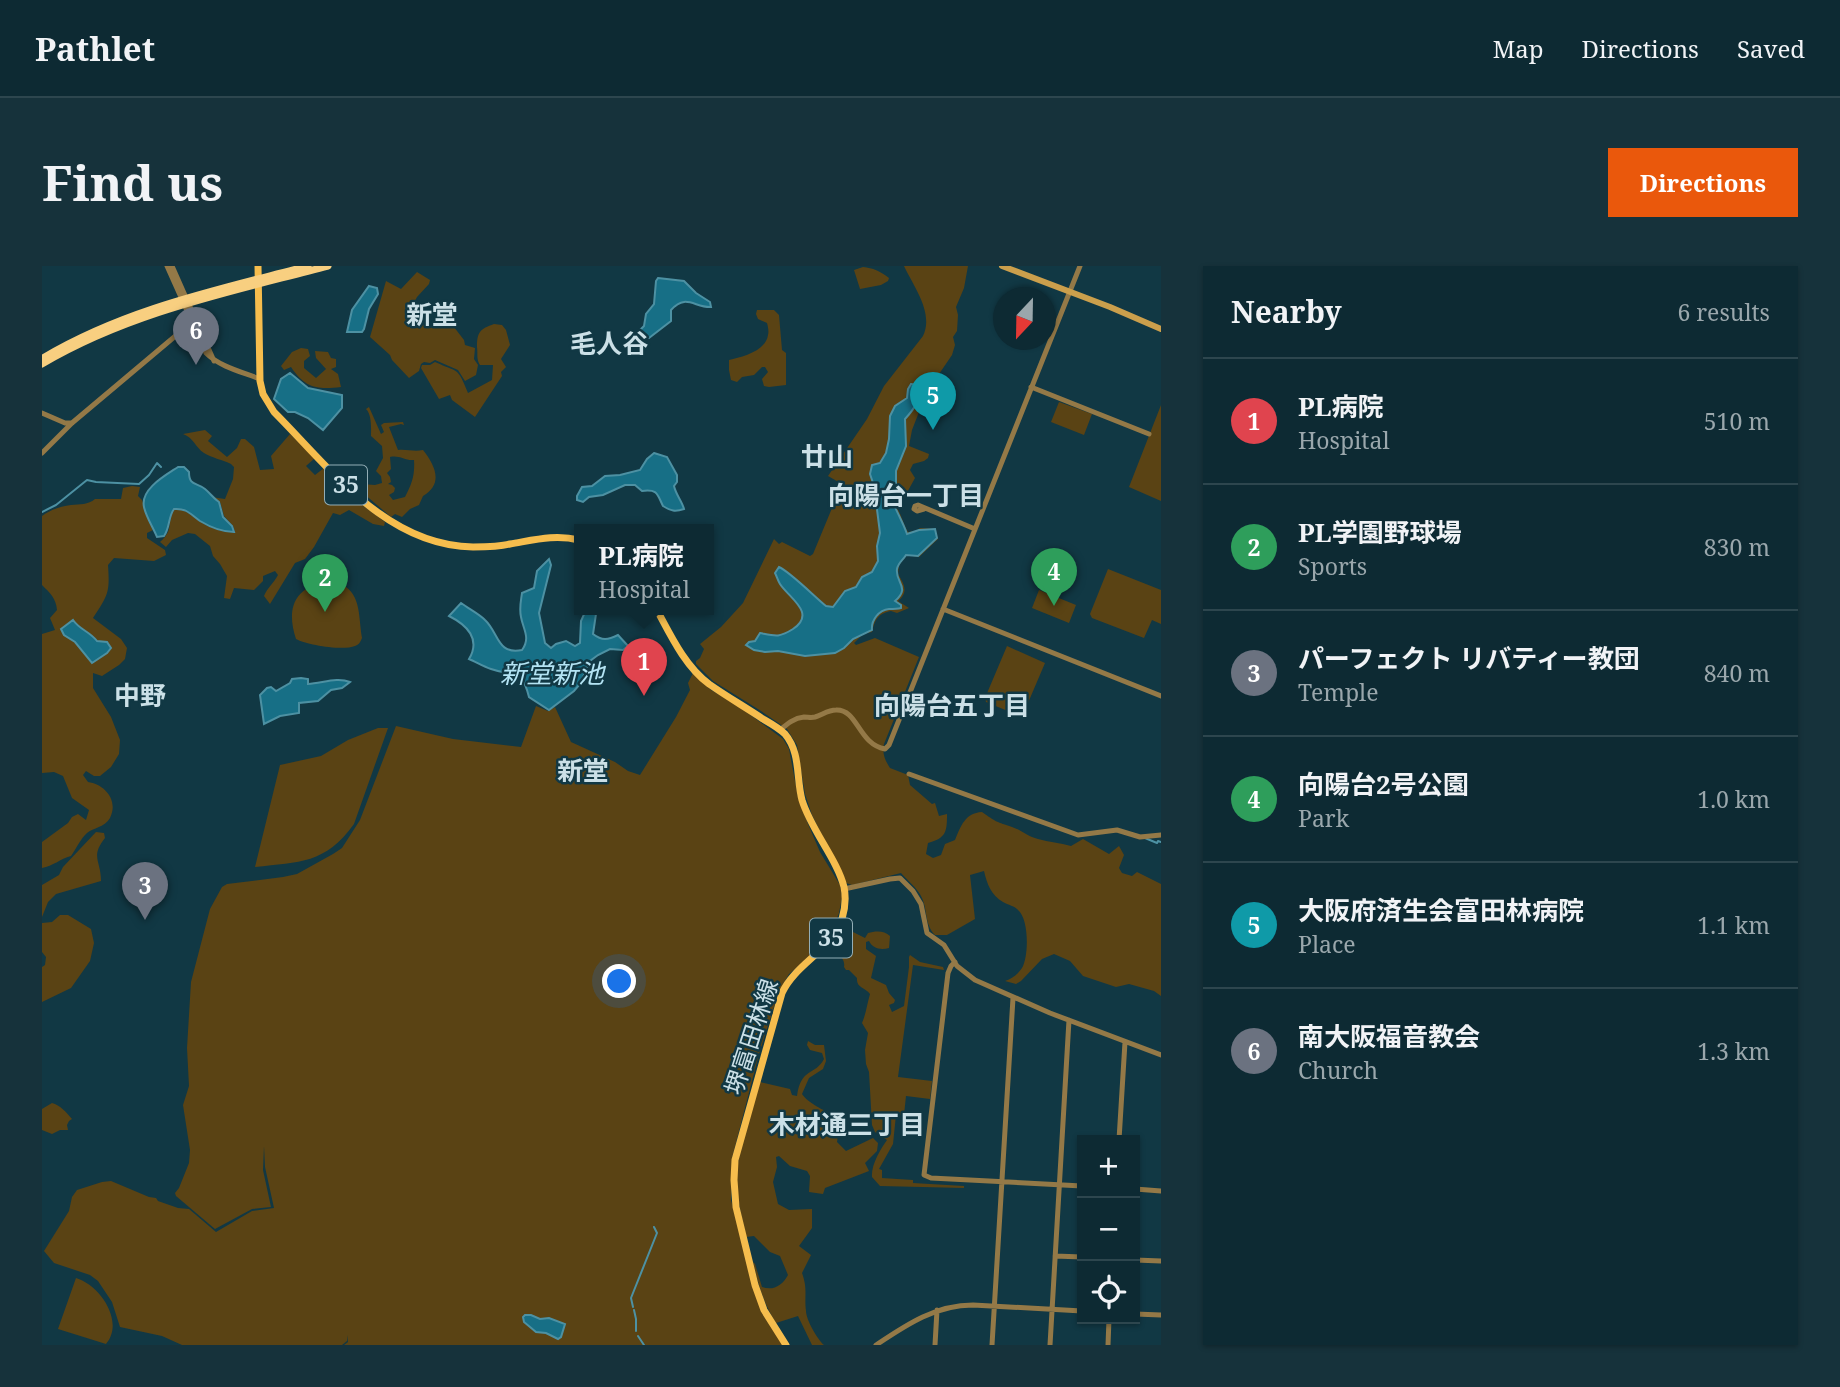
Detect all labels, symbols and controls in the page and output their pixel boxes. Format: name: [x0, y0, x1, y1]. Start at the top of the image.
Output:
text: Pathlet: [35, 26, 155, 71]
text: Map: [1493, 32, 1544, 65]
text: Directions: [1582, 32, 1699, 65]
text: Saved: [1737, 32, 1805, 65]
button: Directions: [1608, 148, 1798, 217]
text: Find us: [42, 149, 223, 215]
north arrow: [993, 287, 1056, 350]
text: Nearby: [1231, 291, 1342, 332]
district label: 新堂: [406, 296, 458, 332]
text: 6 results: [1677, 296, 1770, 328]
pin: 6: [173, 307, 219, 365]
district label: 毛人谷: [570, 325, 648, 361]
pin: 5: [910, 372, 956, 430]
text: PL病院: [1298, 388, 1384, 424]
text: 1: [1248, 405, 1261, 437]
text: 510 m: [1704, 405, 1770, 437]
text: Hospital: [1298, 424, 1390, 456]
district label: 廿山: [801, 438, 853, 474]
road number: 35: [325, 466, 367, 504]
district label: 向陽台一丁目: [828, 477, 984, 513]
text: PL学園野球場: [1298, 514, 1462, 550]
popup: [574, 524, 714, 615]
text: 2: [1248, 531, 1261, 563]
text: 830 m: [1704, 531, 1770, 563]
text: PL病院: [598, 537, 684, 573]
pin: 4: [1031, 548, 1077, 606]
text: Sports: [1298, 550, 1367, 582]
pin: 2: [302, 554, 348, 612]
text: Hospital: [598, 573, 690, 605]
pin: 1: [621, 638, 667, 696]
text: パーフェクト リバティー教団: [1298, 640, 1640, 676]
water label: 新堂新池: [500, 655, 607, 691]
text: 3: [1248, 657, 1261, 689]
text: 840 m: [1704, 657, 1770, 689]
text: Temple: [1298, 676, 1379, 708]
district label: 中野: [114, 677, 166, 713]
district label: 向陽台五丁目: [874, 687, 1030, 723]
district label: 新堂: [557, 752, 609, 788]
text: 向陽台2号公園: [1298, 766, 1469, 802]
text: 4: [1248, 783, 1261, 815]
text: 1.0 km: [1697, 783, 1770, 815]
text: Park: [1298, 802, 1349, 834]
pin: 3: [122, 862, 168, 920]
text: 大阪府済生会富田林病院: [1298, 892, 1584, 928]
text: 5: [1248, 909, 1261, 941]
text: 1.1 km: [1697, 909, 1770, 941]
road number: 35: [810, 918, 852, 958]
text: Place: [1298, 928, 1356, 960]
your location: [602, 964, 636, 998]
street label: 堺富田林線: [716, 974, 785, 1099]
text: 南大阪福音教会: [1298, 1018, 1480, 1054]
text: 6: [1248, 1035, 1261, 1067]
text: 1.3 km: [1697, 1035, 1770, 1067]
text: Church: [1298, 1054, 1378, 1086]
district label: 木材通三丁目: [769, 1106, 925, 1142]
map controls: [1077, 1135, 1140, 1324]
button: +: [1077, 1135, 1140, 1198]
button: −: [1077, 1198, 1140, 1261]
button: locate: [1077, 1261, 1140, 1324]

